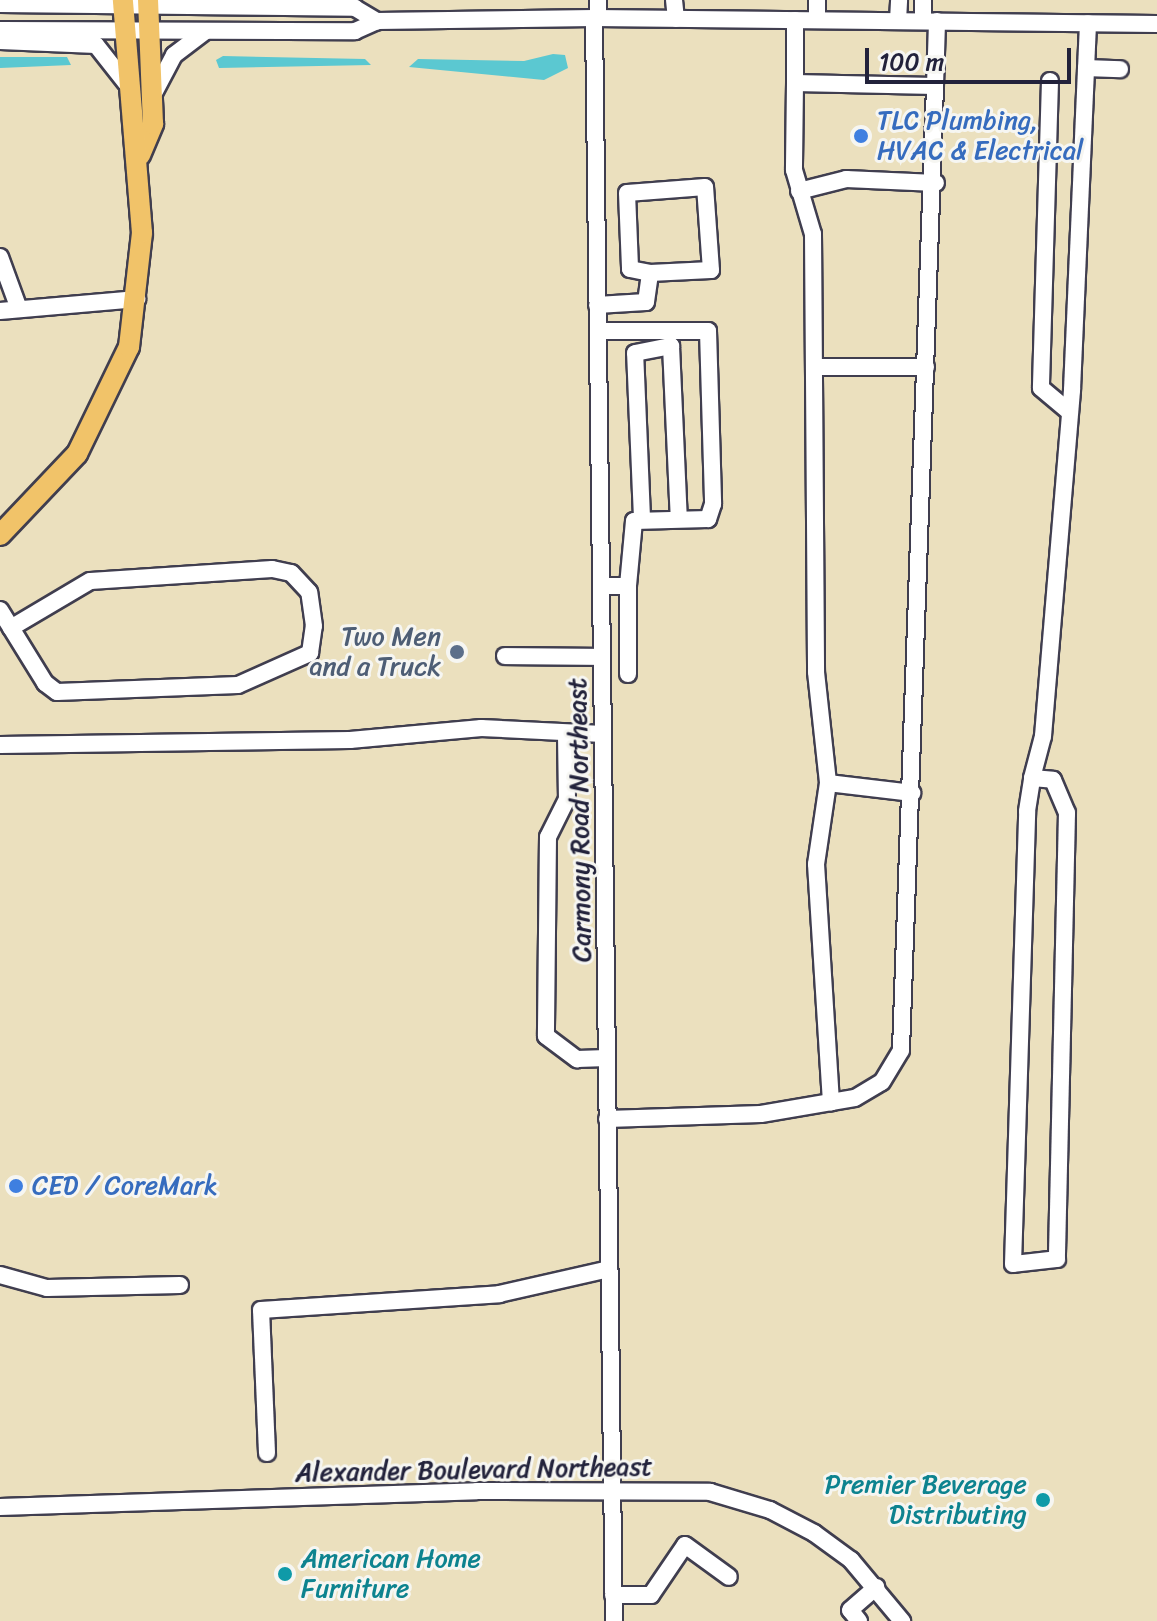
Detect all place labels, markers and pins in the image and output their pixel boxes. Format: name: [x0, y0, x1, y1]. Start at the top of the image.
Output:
place label: TLC Plumbing, HVAC & Electrical: [877, 105, 1083, 166]
marker: TLC Plumbing, HVAC & Electrical: [852, 127, 870, 145]
place label: Two Men and a Truck: [310, 621, 441, 682]
marker: Two Men and a Truck: [448, 643, 466, 661]
place label: CED / CoreMark: [32, 1170, 218, 1202]
marker: CED / CoreMark: [7, 1177, 25, 1195]
place label: Premier Beverage Distributing: [825, 1469, 1027, 1530]
marker: Premier Beverage Distributing: [1034, 1491, 1052, 1509]
place label: American Home Furniture: [301, 1543, 481, 1604]
marker: American Home Furniture: [276, 1565, 294, 1583]

